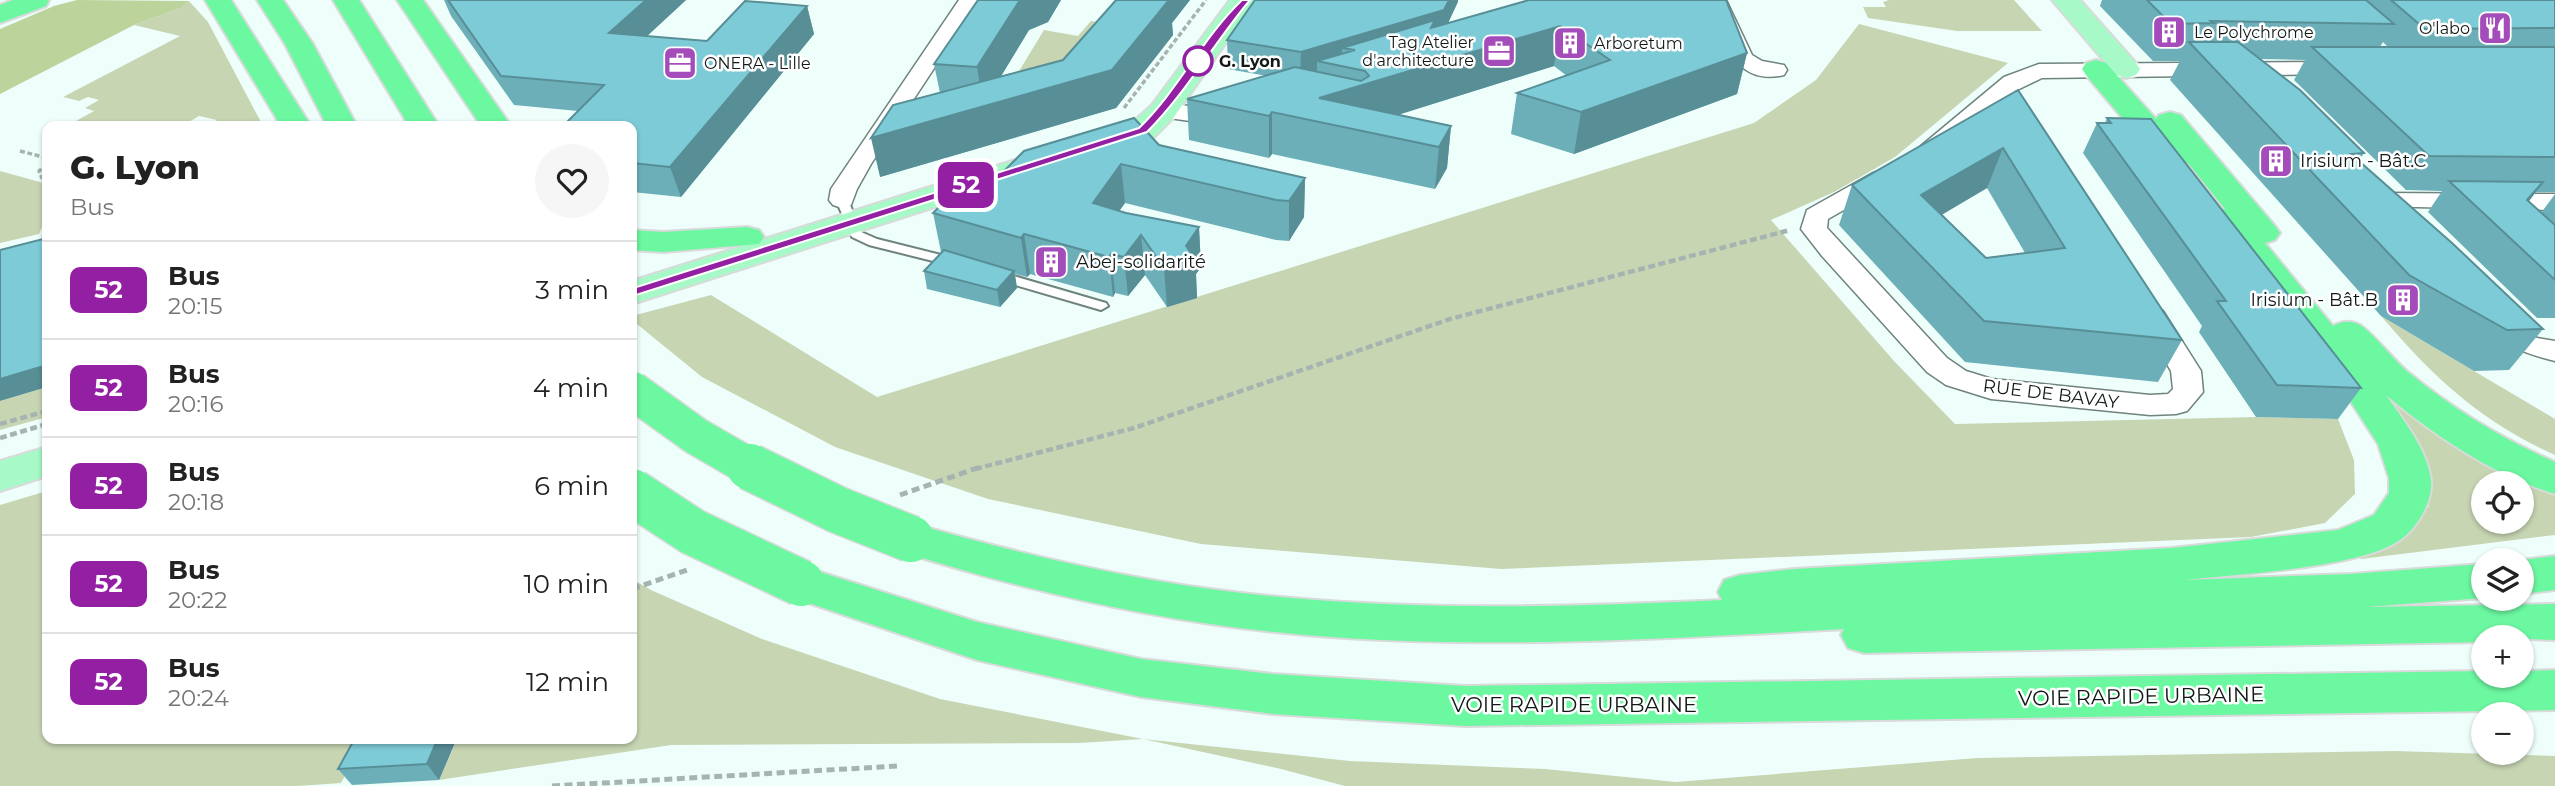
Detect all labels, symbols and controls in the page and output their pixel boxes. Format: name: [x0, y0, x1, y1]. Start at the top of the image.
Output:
restaurant icon: O'labo: [2476, 9, 2514, 47]
building icon: Le Polychrome: [2150, 13, 2188, 51]
place label: O'labo: [2419, 19, 2470, 38]
place label: Le Polychrome: [2194, 23, 2314, 42]
building icon: Arboretum: [1551, 24, 1589, 62]
office icon: Tag Atelier d'architecture: [1480, 32, 1518, 70]
place label: Tag Atelier d'architecture: [1362, 33, 1474, 70]
place label: Arboretum: [1594, 34, 1683, 53]
office icon: ONERA - Lille: [661, 44, 699, 82]
marker: G. Lyon: [1183, 46, 1213, 76]
place label: G. Lyon: [1219, 52, 1281, 71]
place label: ONERA - Lille: [704, 54, 811, 73]
building icon: Irisium - Bât.C: [2257, 142, 2295, 180]
button: heart: [535, 144, 609, 218]
text: G. Lyon: [70, 147, 200, 187]
place label: Irisium - Bât.C: [2300, 150, 2427, 172]
line badge: 52: [934, 162, 998, 208]
text: 52: [952, 170, 980, 199]
text: Bus: [70, 193, 114, 221]
building icon: Abej-solidarité: [1032, 243, 1070, 281]
place label: Abej-solidarité: [1076, 251, 1206, 273]
text: Bus: [168, 260, 220, 292]
text: 3 min: [535, 274, 609, 306]
text: 52: [94, 275, 123, 304]
building icon: Irisium - Bât.B: [2384, 281, 2422, 319]
place label: Irisium - Bât.B: [2250, 289, 2378, 311]
text: 20:15: [168, 292, 222, 320]
text: Bus: [168, 358, 220, 390]
text: 4 min: [533, 372, 609, 404]
text: 52: [94, 373, 123, 402]
street label: RUE DE BAVAY: [1982, 375, 2121, 413]
text: 20:16: [168, 390, 223, 418]
text: Bus: [168, 456, 220, 488]
text: 6 min: [534, 470, 609, 502]
text: 52: [94, 471, 123, 500]
map controls: [2471, 471, 2534, 765]
button: locate: [2471, 471, 2534, 534]
text: 20:18: [168, 488, 224, 516]
button: layers: [2471, 548, 2534, 611]
text: Bus: [168, 554, 220, 586]
text: 10 min: [523, 568, 609, 600]
text: 52: [94, 569, 123, 598]
text: 20:22: [168, 586, 227, 614]
button: +: [2471, 625, 2534, 688]
text: Bus: [168, 652, 220, 684]
text: 12 min: [526, 666, 609, 698]
text: 52: [94, 667, 123, 696]
street label: VOIE RAPIDE URBAINE: [2018, 681, 2264, 711]
text: 20:24: [168, 684, 229, 712]
street label: VOIE RAPIDE URBAINE: [1451, 692, 1697, 717]
button: −: [2471, 702, 2534, 765]

